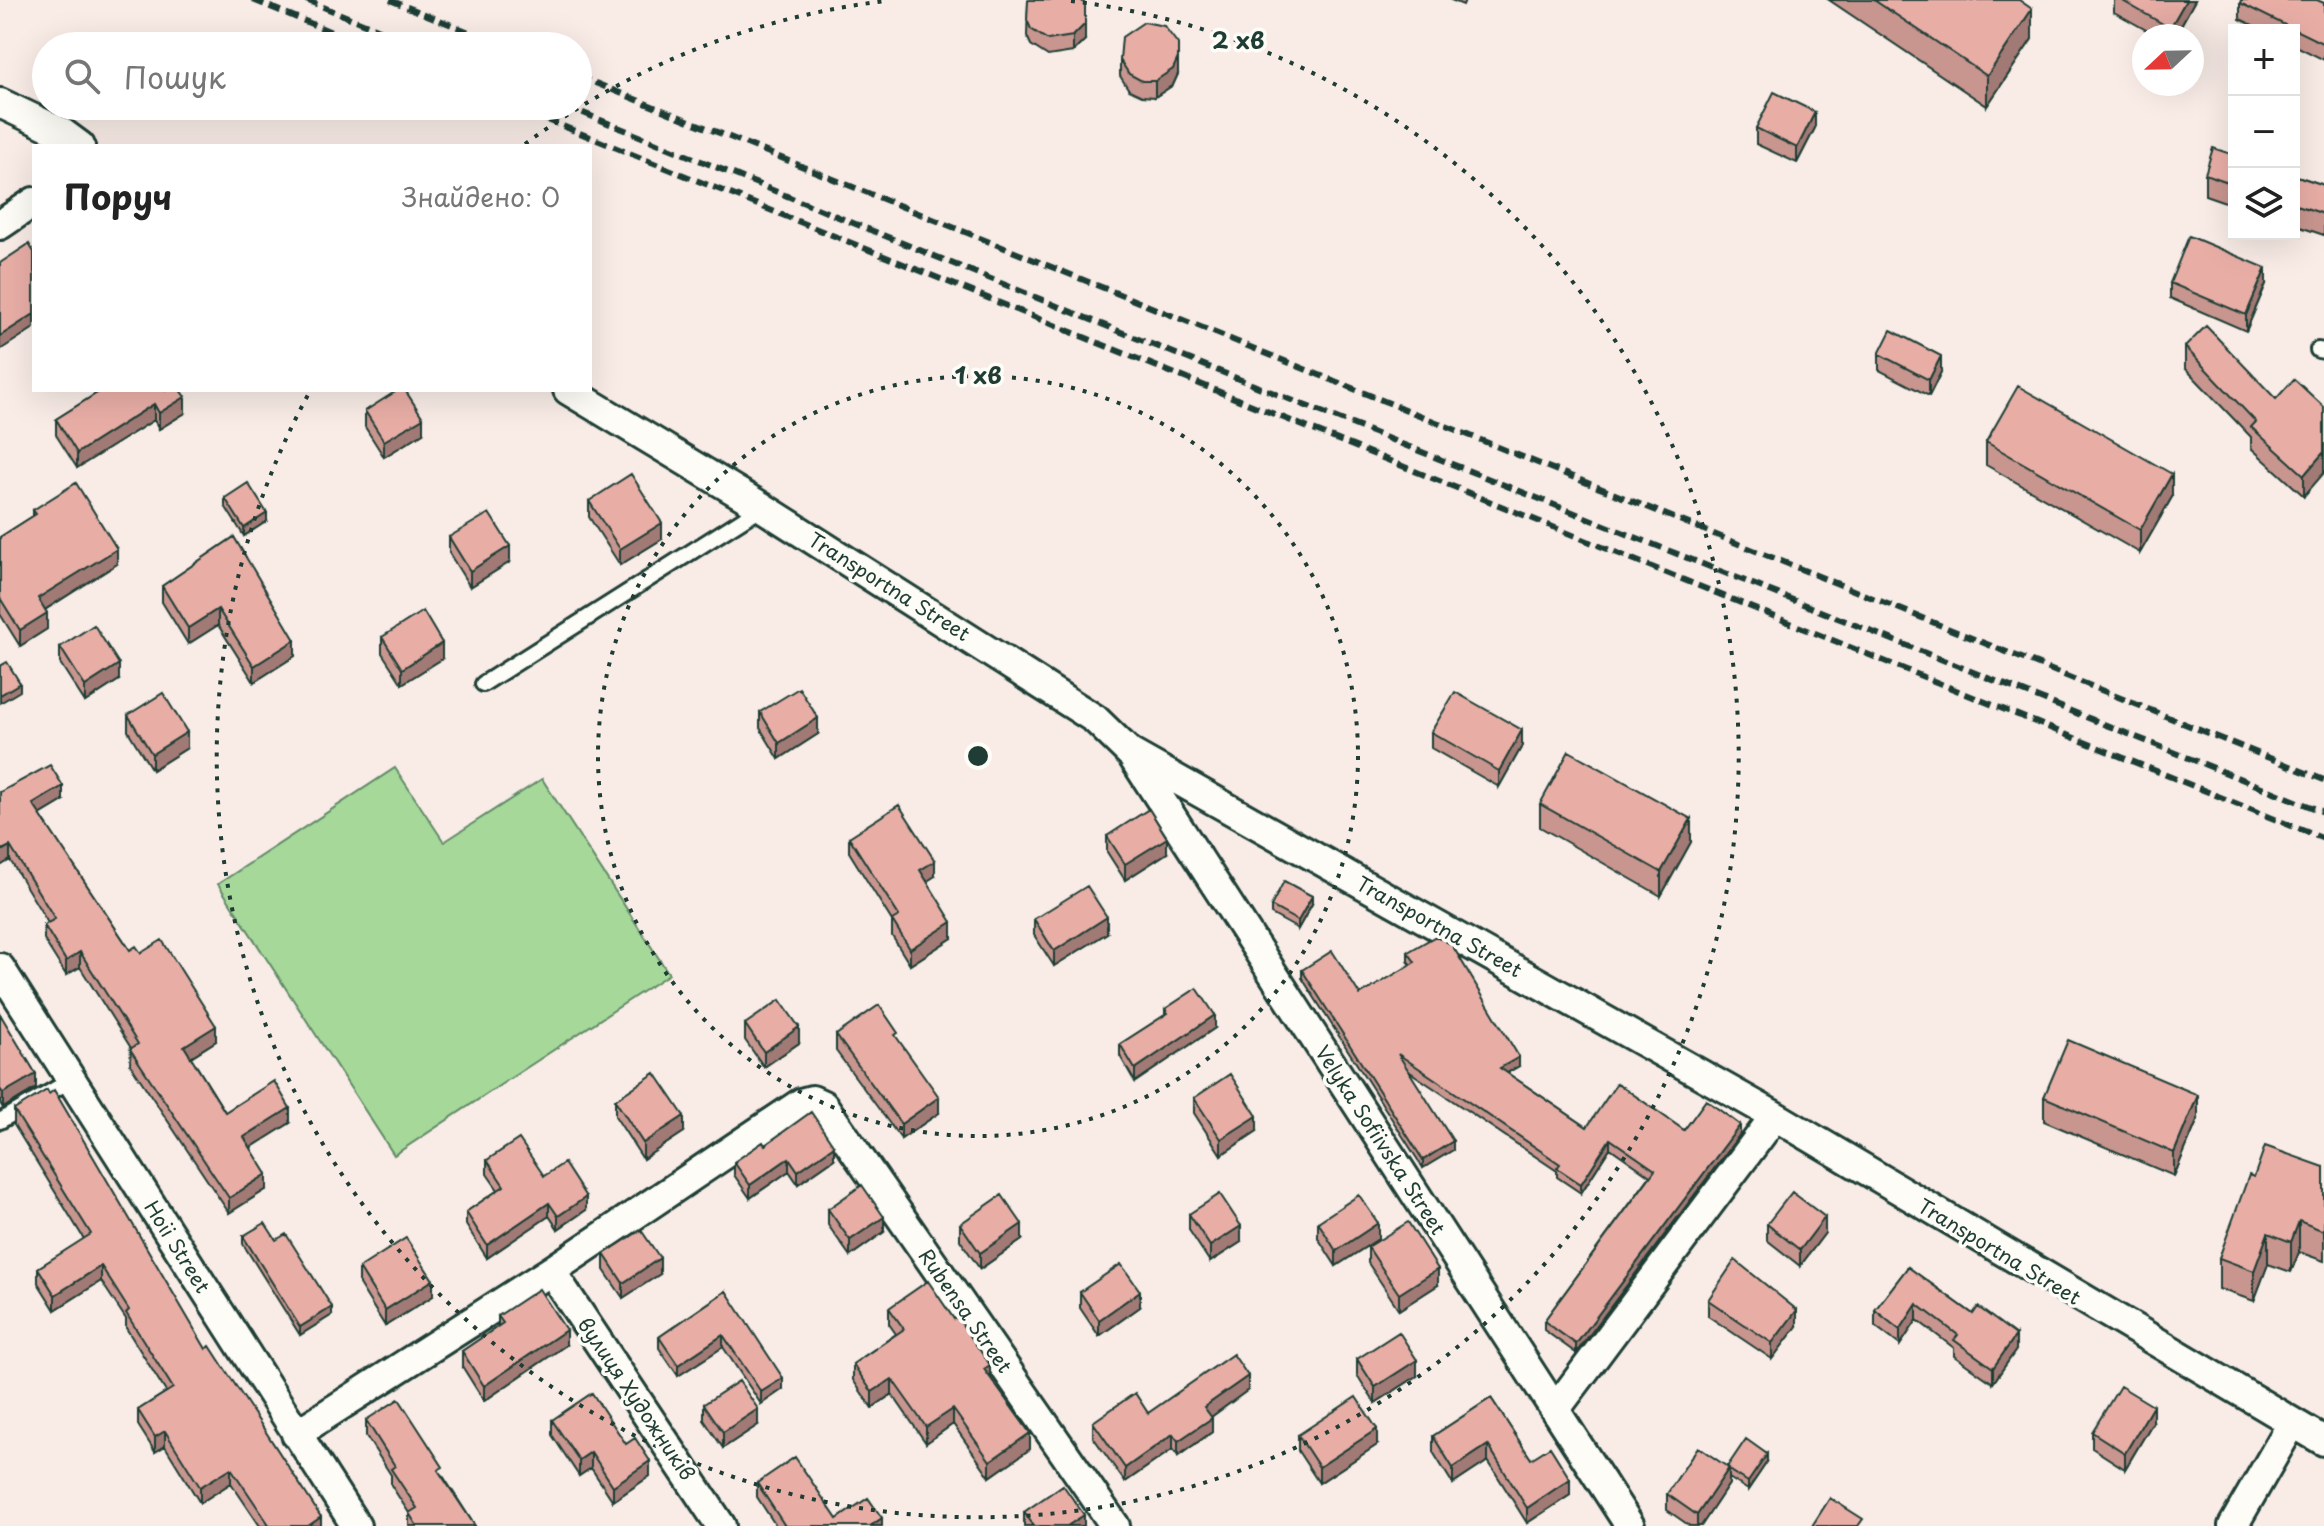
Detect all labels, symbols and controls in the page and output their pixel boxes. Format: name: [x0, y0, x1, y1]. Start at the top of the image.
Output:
text: 2 хв: [1212, 21, 1264, 57]
north arrow: [2132, 24, 2204, 96]
map controls: [2228, 24, 2300, 240]
button: +: [2228, 24, 2300, 96]
search box: [32, 32, 592, 120]
icon: search: [60, 54, 104, 98]
text: Пошук: [124, 54, 226, 99]
button: −: [2228, 96, 2300, 168]
button: layers: [2228, 168, 2300, 240]
text: Поруч: [64, 170, 172, 222]
text: Знайдено: 0: [402, 177, 560, 216]
text: 1 хв: [954, 356, 1002, 392]
street label: Transportna Street: [803, 524, 976, 648]
centre of rings: [964, 742, 992, 770]
street label: Transportna Street: [1351, 868, 1528, 984]
street label: Velyka Sofiivska Street: [1308, 1039, 1453, 1240]
street label: Transportna Street: [1912, 1191, 2087, 1312]
street label: Hoii Street: [138, 1194, 218, 1299]
street label: Rubensa Street: [912, 1242, 1020, 1379]
street label: вулиця Художників: [571, 1311, 703, 1486]

